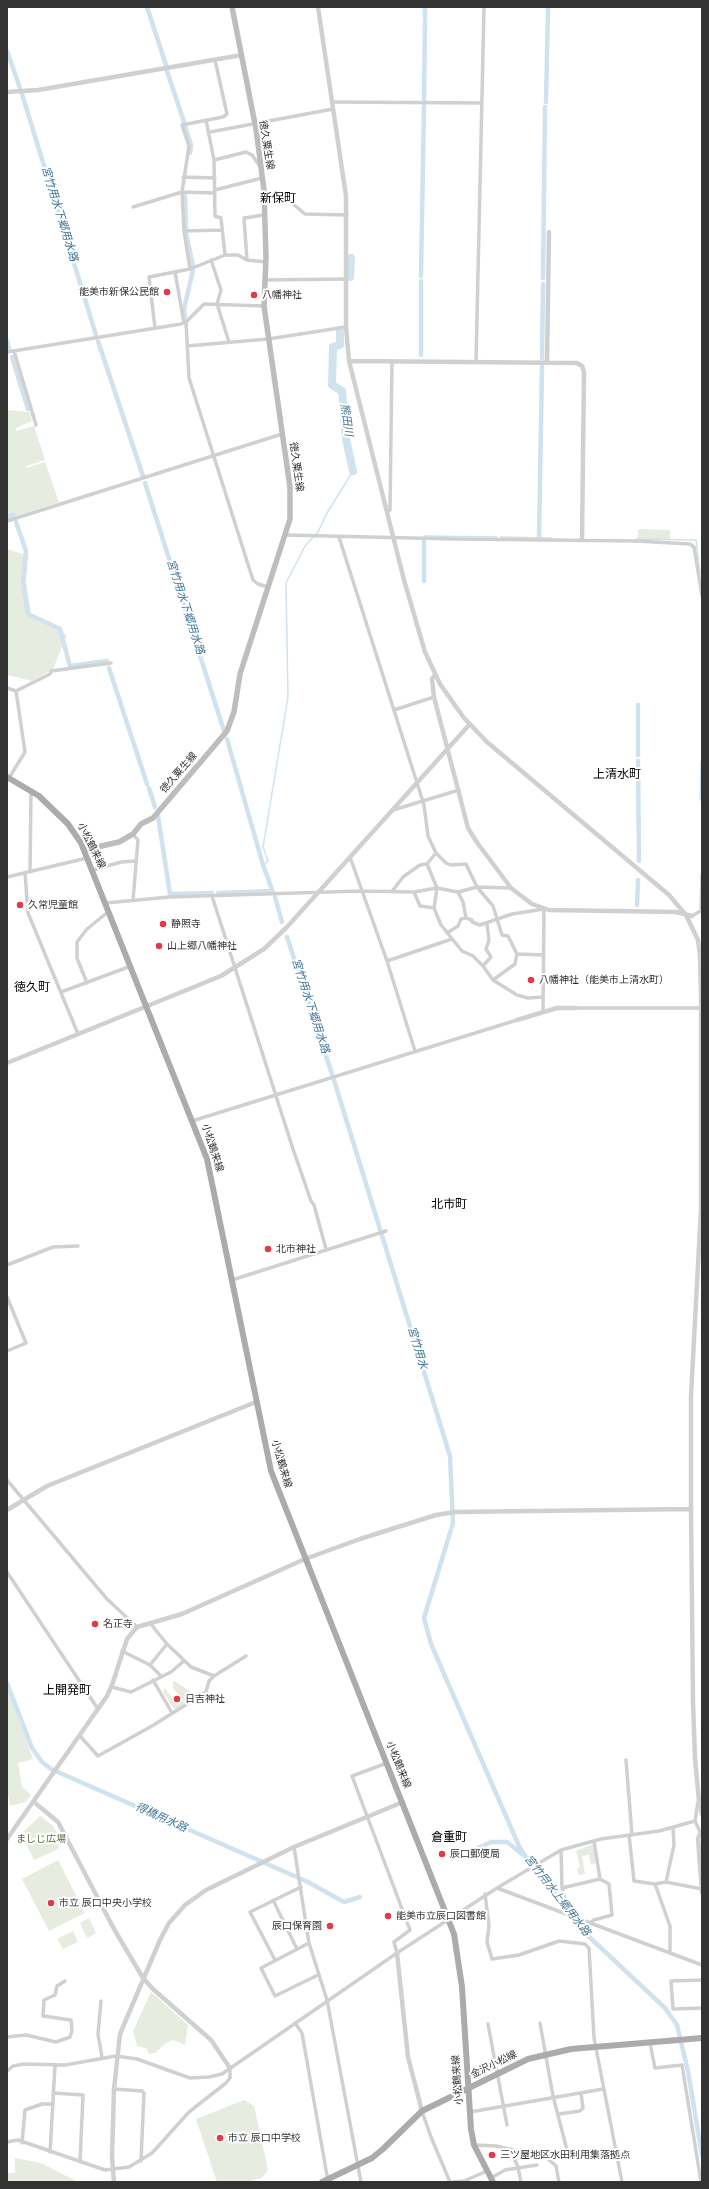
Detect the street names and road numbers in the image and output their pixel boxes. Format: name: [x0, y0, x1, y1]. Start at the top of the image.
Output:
street label: 徳久粟生線: [256, 119, 276, 171]
street label: 徳久粟生線: [287, 441, 305, 493]
street label: 徳久粟生線: [158, 750, 200, 796]
street label: 小松鶴来線: [74, 821, 108, 871]
street label: 小松鶴来線: [199, 1122, 225, 1174]
street label: 小松鶴来線: [268, 1438, 294, 1490]
street label: 小松鶴来線: [383, 1740, 413, 1790]
street label: 金沢小松線: [469, 2049, 519, 2081]
street label: 小松鶴来線: [450, 2055, 466, 2105]

